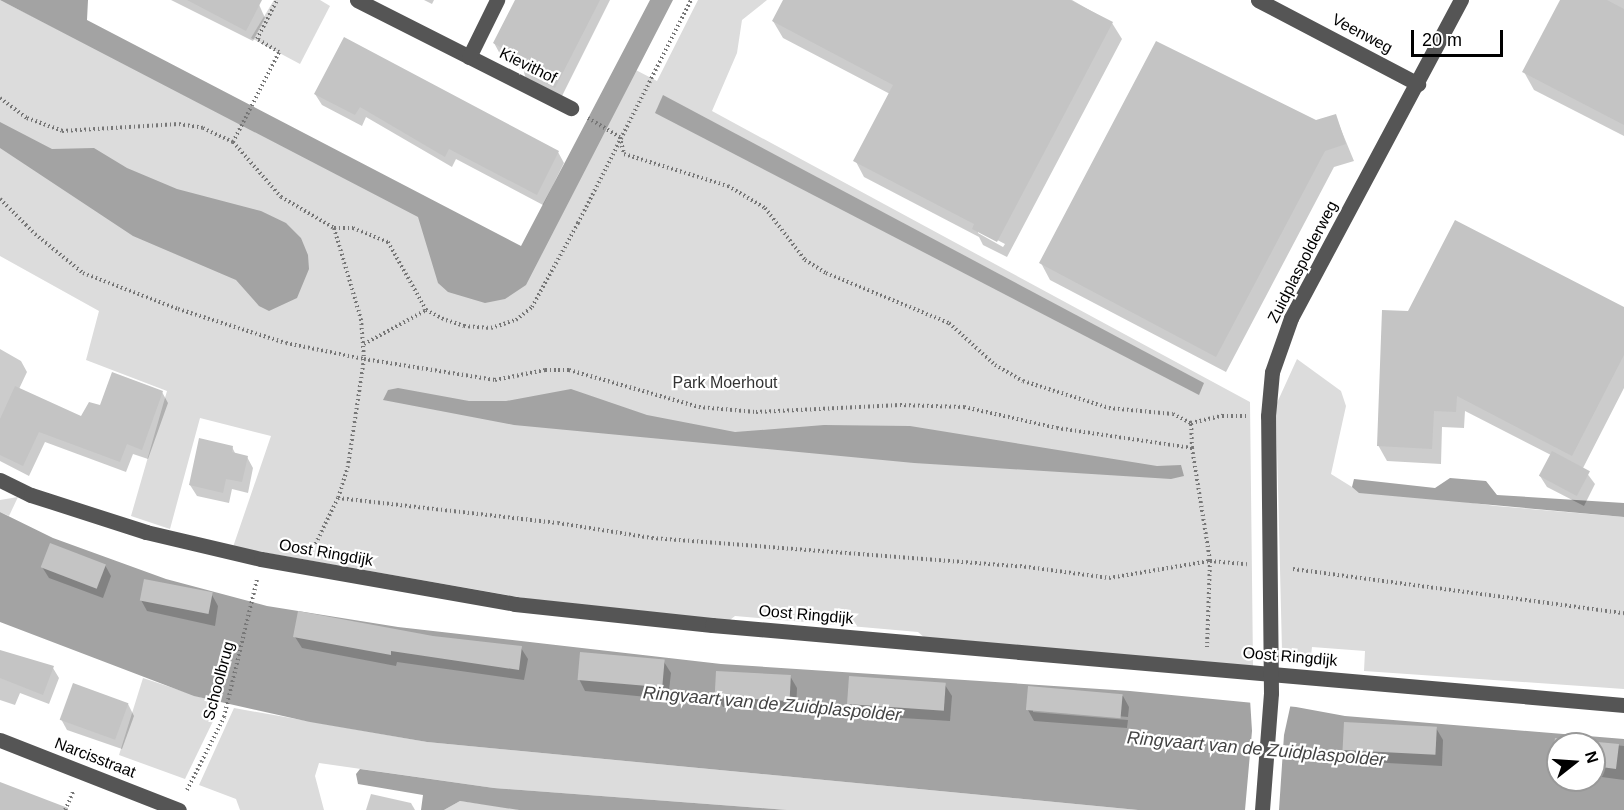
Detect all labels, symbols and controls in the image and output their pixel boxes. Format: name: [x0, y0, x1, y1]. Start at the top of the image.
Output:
street label: Veenweg: [1328, 10, 1396, 58]
scale bar: [1414, 18, 1506, 56]
text: 20 m: [1422, 30, 1462, 50]
street label: Kievithof: [496, 44, 560, 88]
street label: Zuidplaspolderweg: [1264, 198, 1342, 326]
park label: Park Moerhout: [673, 373, 777, 393]
street label: Oost Ringdijk: [277, 535, 375, 571]
street label: Oost Ringdijk: [758, 601, 854, 629]
street label: Schoolbrug: [199, 639, 239, 723]
street label: Oost Ringdijk: [1242, 643, 1338, 671]
water label: Ringvaart van de Zuidplaspolder: [642, 682, 902, 726]
water label: Ringvaart van de Zuidplaspolder: [1126, 727, 1386, 771]
north arrow: [1546, 732, 1606, 792]
street label: Narcisstraat: [52, 734, 138, 782]
text: N: [1582, 749, 1602, 765]

